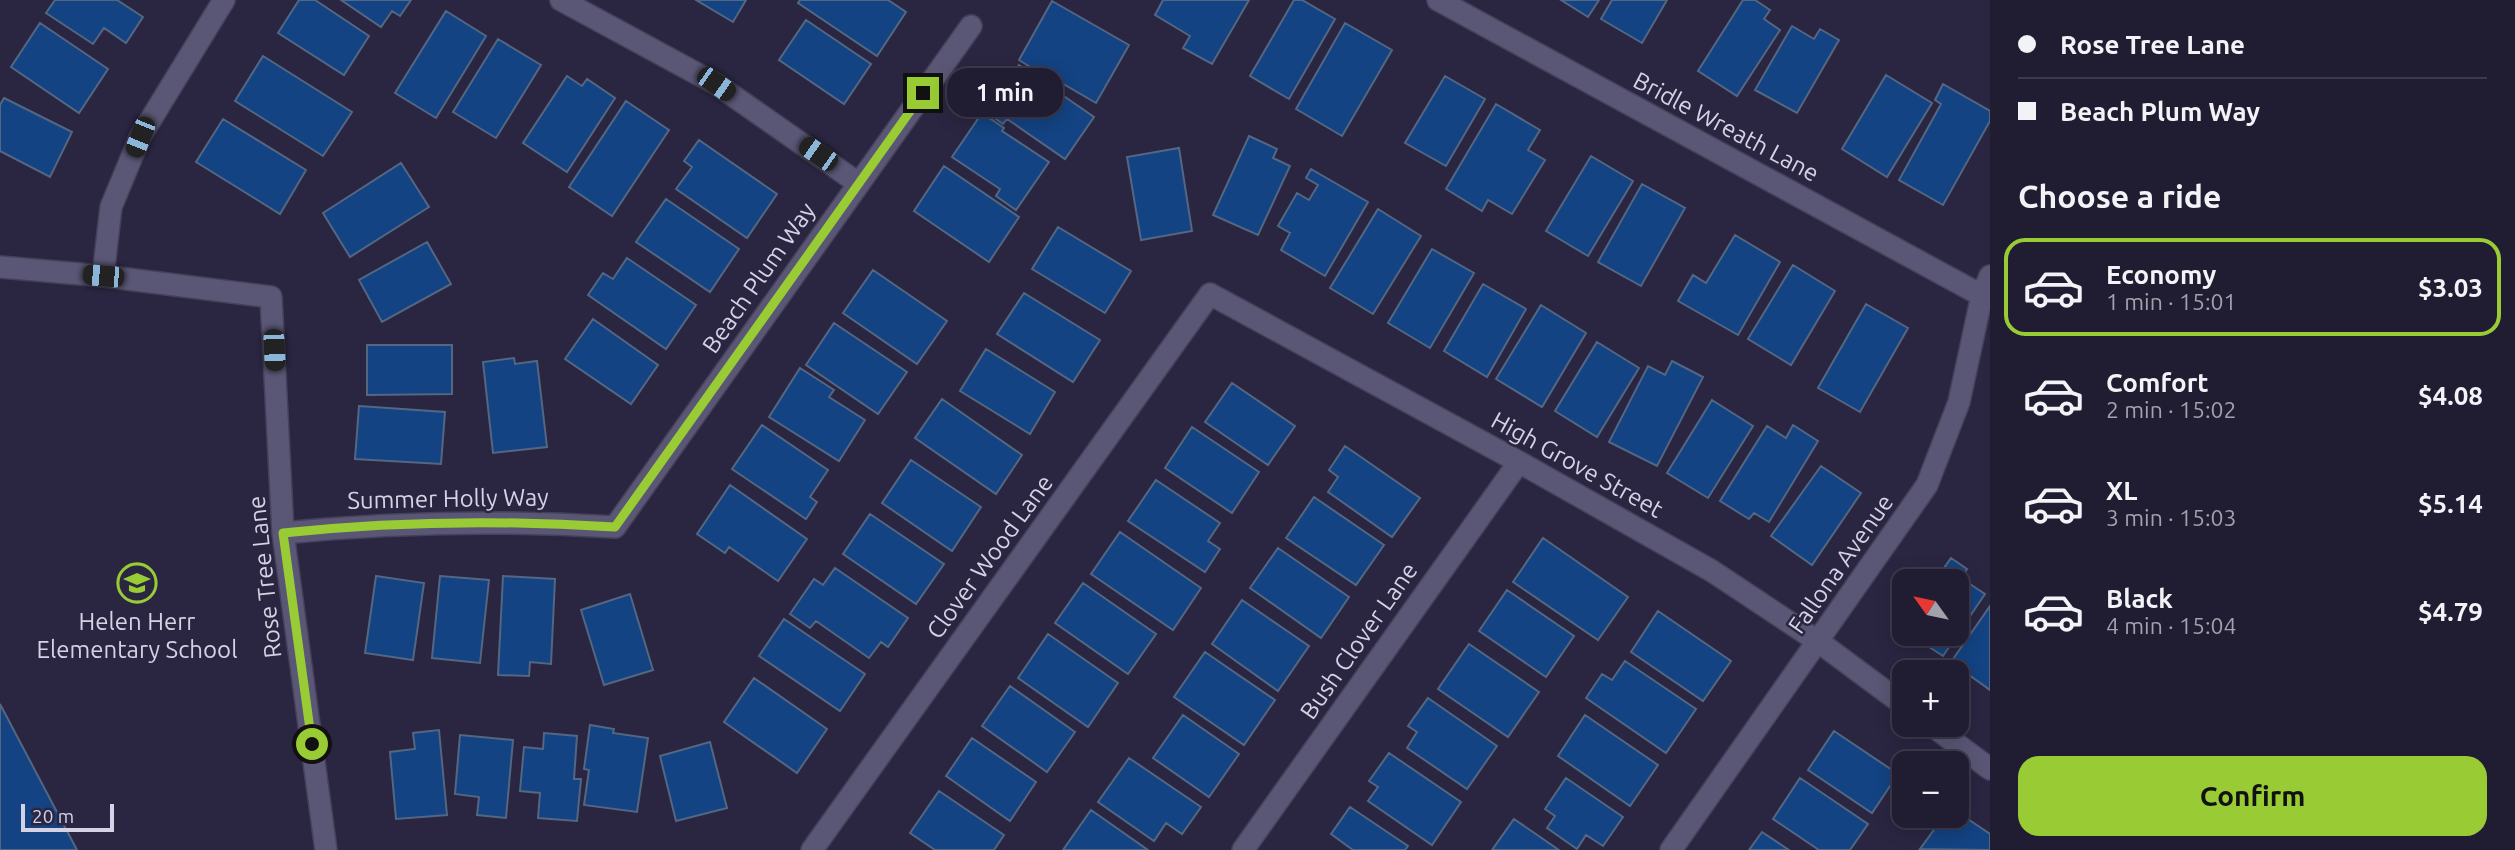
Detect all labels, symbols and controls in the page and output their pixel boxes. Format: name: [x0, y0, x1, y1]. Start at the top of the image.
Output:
text: Rose Tree Lane: [2060, 30, 2245, 59]
car: [693, 63, 740, 105]
street label: Bridle Wreath Lane: [1629, 66, 1824, 187]
callout: 1 min: [948, 68, 1063, 118]
route end: [907, 77, 939, 109]
text: 1 min: [976, 80, 1034, 105]
text: Beach Plum Way: [2060, 97, 2260, 126]
car: [123, 114, 158, 160]
car: [795, 133, 842, 175]
text: Choose a ride: [2018, 178, 2221, 214]
street label: Beach Plum Way: [697, 197, 821, 358]
icon: car: [2022, 256, 2085, 319]
text: Economy: [2106, 260, 2216, 289]
car: [82, 264, 125, 288]
text: $3.03: [2418, 273, 2483, 302]
text: 1 min · 15:01: [2106, 289, 2237, 314]
car: [263, 328, 286, 372]
icon: car: [2022, 364, 2085, 427]
text: Comfort: [2106, 368, 2209, 397]
text: $4.08: [2418, 381, 2483, 410]
text: 2 min · 15:02: [2106, 397, 2237, 422]
street label: High Grove Street: [1487, 406, 1668, 523]
street label: Clover Wood Lane: [921, 470, 1058, 644]
icon: car: [2022, 472, 2085, 535]
text: XL: [2106, 476, 2137, 505]
street label: Summer Holly Way: [347, 483, 549, 514]
street label: Fallona Avenue: [1783, 489, 1898, 638]
text: $5.14: [2418, 489, 2483, 518]
street label: Rose Tree Lane: [243, 494, 286, 660]
text: 3 min · 15:03: [2106, 505, 2237, 530]
street label: Bush Clover Lane: [1295, 557, 1423, 724]
school or university icon: Helen Herr Elementary School: [116, 562, 158, 604]
north arrow: [1892, 569, 1969, 646]
map controls: [1892, 569, 1969, 828]
icon: car: [2022, 580, 2085, 643]
text: Black: [2106, 584, 2173, 613]
text: $4.79: [2418, 597, 2483, 626]
place label: Helen Herr Elementary School: [37, 608, 237, 663]
text: 4 min · 15:04: [2106, 613, 2237, 638]
button: +: [1892, 660, 1969, 737]
route start: [296, 728, 328, 760]
button: −: [1892, 751, 1969, 828]
button: Confirm: [2018, 756, 2487, 836]
scale bar: [21, 801, 114, 833]
text: 20 m: [32, 805, 74, 827]

